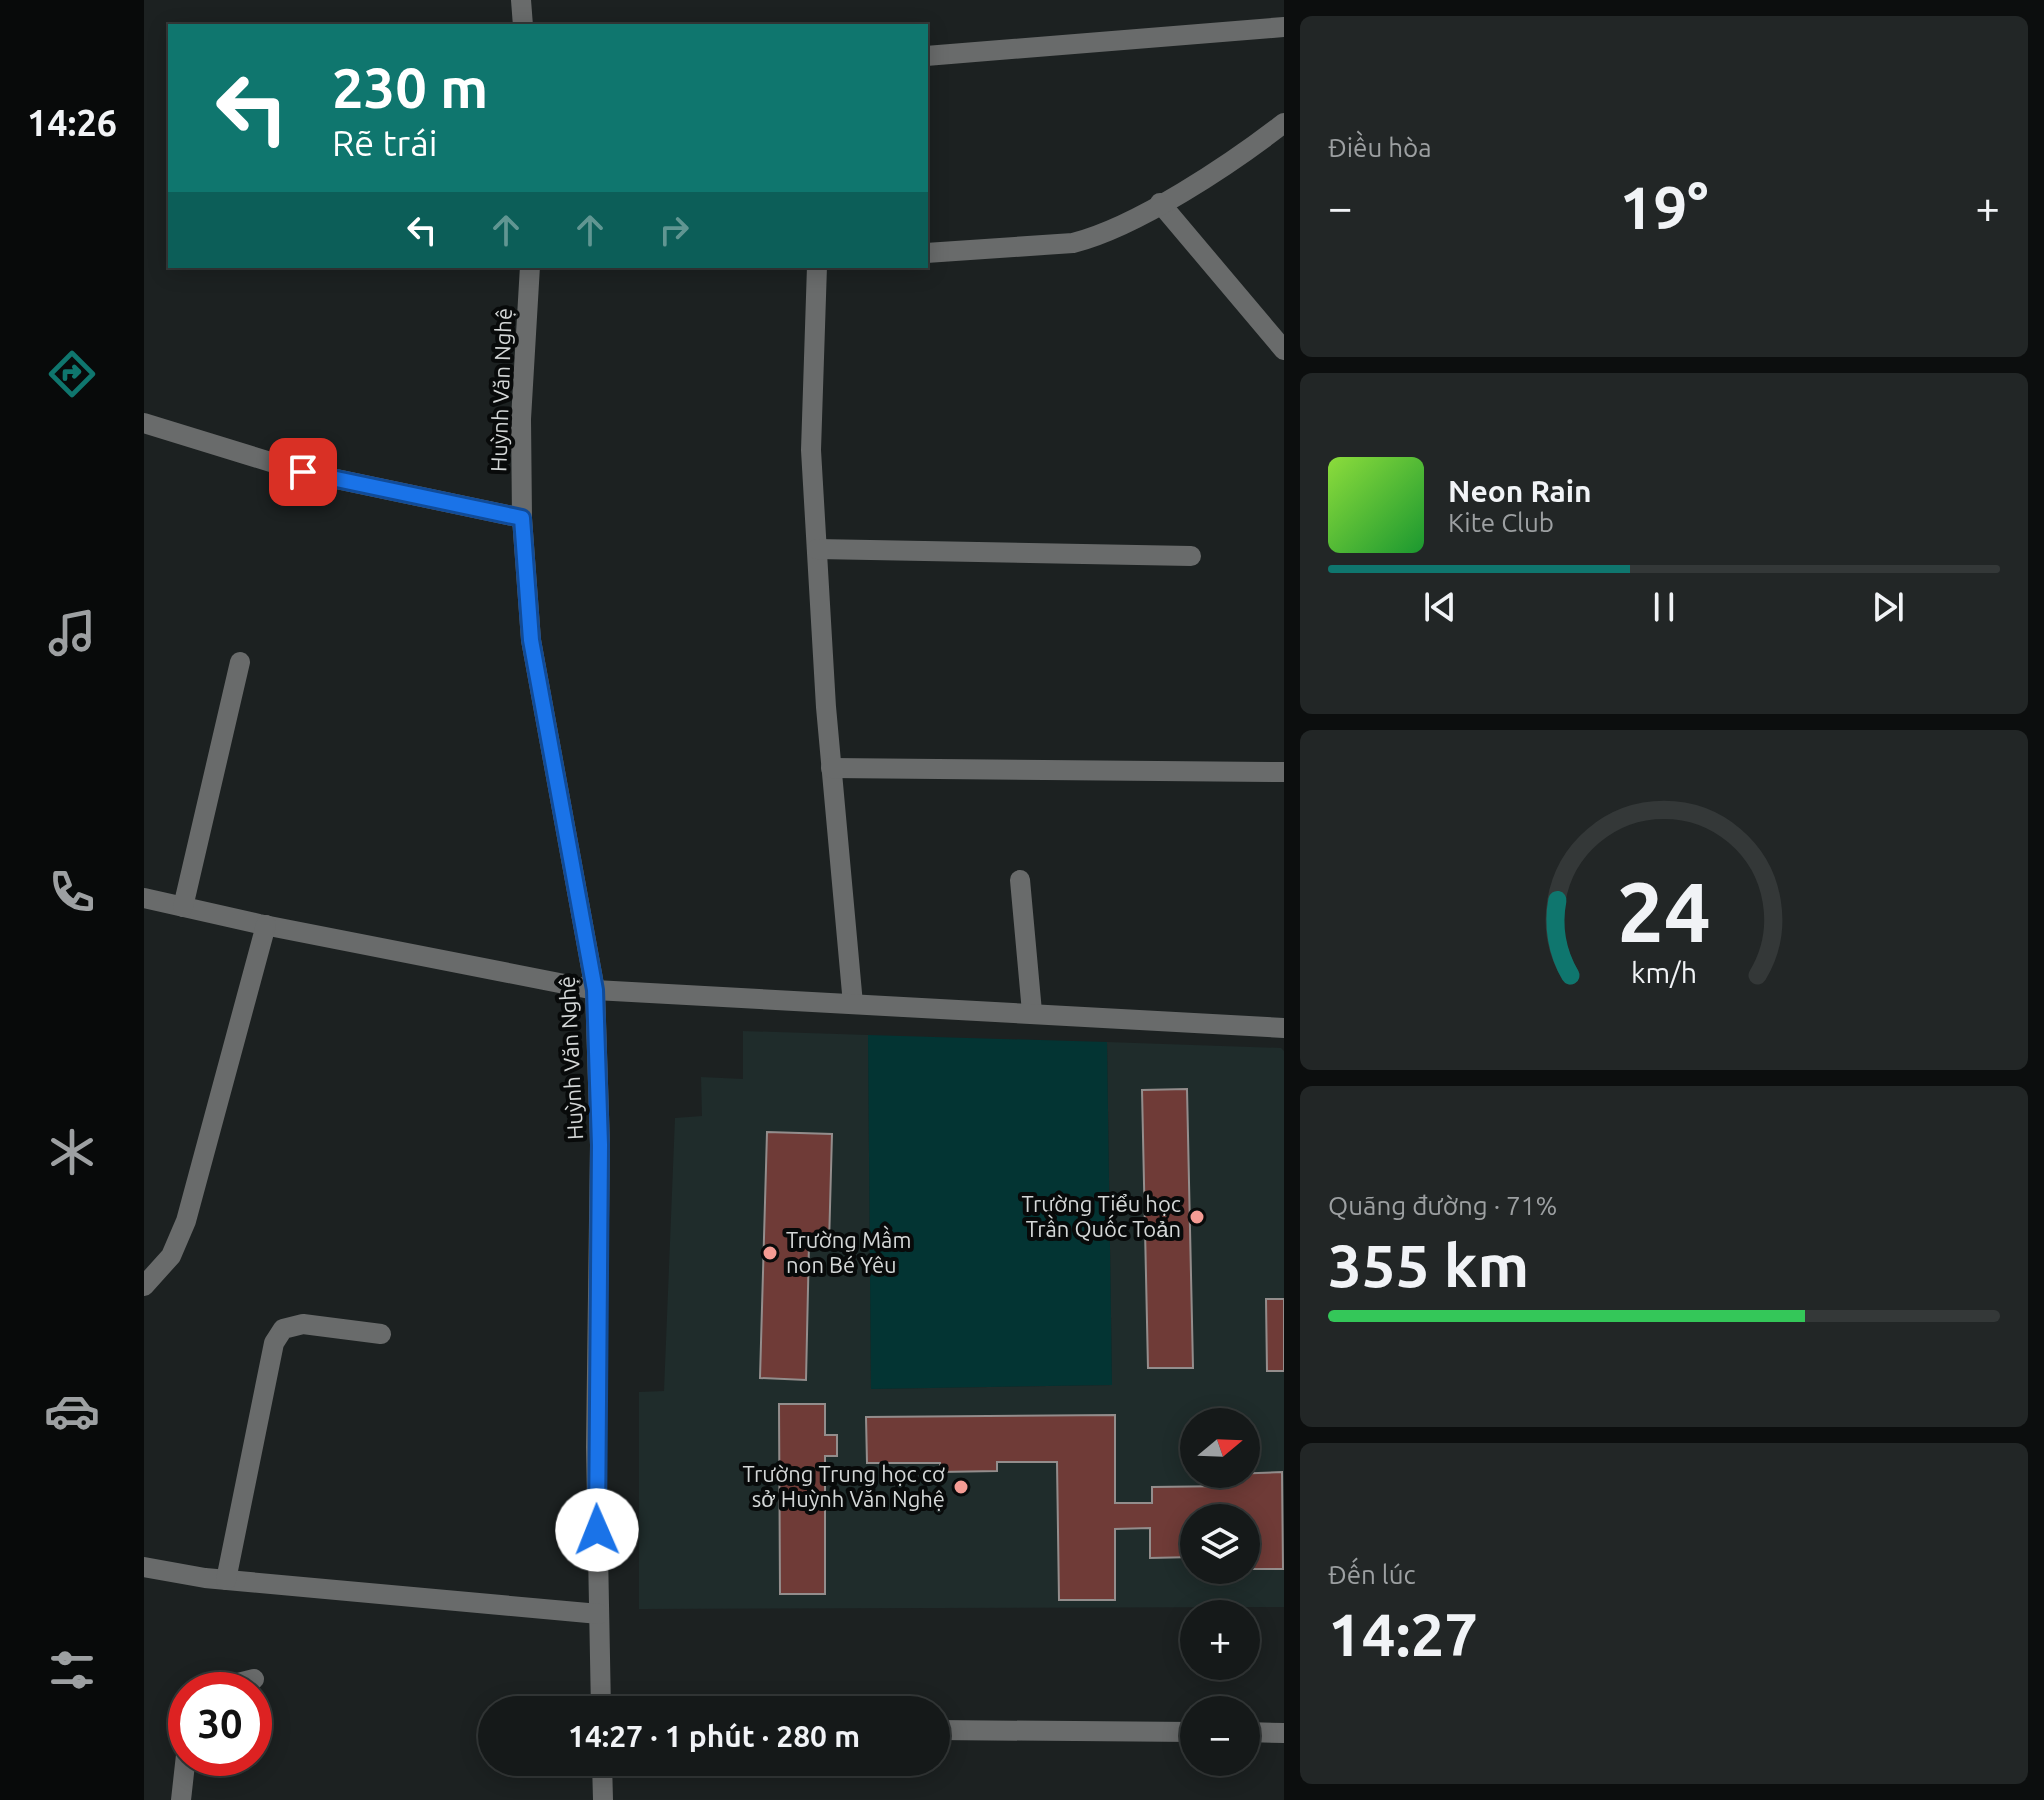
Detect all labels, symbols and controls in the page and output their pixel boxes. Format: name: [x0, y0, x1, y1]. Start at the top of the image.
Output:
icon: left: [200, 56, 304, 160]
text: 230 m: [332, 56, 488, 119]
text: 14:26: [27, 102, 117, 143]
text: Rẽ trái: [332, 122, 437, 163]
text: Điều hòa: [1328, 133, 1432, 162]
text: 19°: [1620, 173, 1708, 240]
text: −: [1328, 182, 1353, 231]
text: +: [1975, 182, 2000, 231]
icon: left: [400, 208, 444, 252]
icon: ahead: [484, 208, 528, 252]
icon: ahead: [568, 208, 612, 252]
icon: right: [652, 208, 696, 252]
street label: Huỳnh Văn Nghệ: [485, 308, 516, 472]
icon: directions: [44, 346, 100, 402]
pin: [269, 438, 337, 506]
icon: arrive: [281, 450, 325, 494]
text: Neon Rain: [1448, 474, 1592, 508]
text: Kite Club: [1448, 508, 1554, 537]
icon: previous: [1418, 585, 1462, 629]
icon: pause: [1642, 585, 1686, 629]
icon: next: [1866, 585, 1910, 629]
icon: music: [44, 605, 100, 661]
icon: phone: [44, 864, 100, 920]
text: 24: [1617, 864, 1711, 958]
text: km/h: [1631, 956, 1697, 988]
street label: Huỳnh Văn Nghệ: [554, 975, 587, 1141]
icon: climate: [44, 1124, 100, 1180]
place label: Trường Tiểu học Trần Quốc Toản: [1021, 1191, 1181, 1241]
text: Quãng đường · 71%: [1328, 1191, 1557, 1220]
marker: Trường Tiểu học Trần Quốc Toản: [1188, 1208, 1206, 1226]
place label: Trường Mầm non Bé Yêu: [786, 1225, 911, 1277]
text: 355 km: [1328, 1231, 1529, 1298]
marker: Trường Mầm non Bé Yêu: [761, 1244, 779, 1262]
icon: car: [44, 1383, 100, 1439]
north arrow: [1180, 1408, 1260, 1488]
map controls: [1180, 1408, 1260, 1776]
place label: Trường Trung học cơ sở Huỳnh Văn Nghệ: [743, 1461, 945, 1511]
marker: Trường Trung học cơ sở Huỳnh Văn Nghệ: [952, 1478, 970, 1496]
position arrow: [555, 1488, 639, 1572]
button: layers: [1180, 1504, 1260, 1584]
text: Đến lúc: [1328, 1560, 1416, 1589]
button: +: [1180, 1600, 1260, 1680]
text: 14:27: [1328, 1600, 1478, 1667]
icon: filters: [44, 1642, 100, 1698]
speed limit sign: 30: [168, 1672, 272, 1776]
button: −: [1180, 1696, 1260, 1776]
text: 14:27 · 1 phút · 280 m: [568, 1719, 860, 1753]

